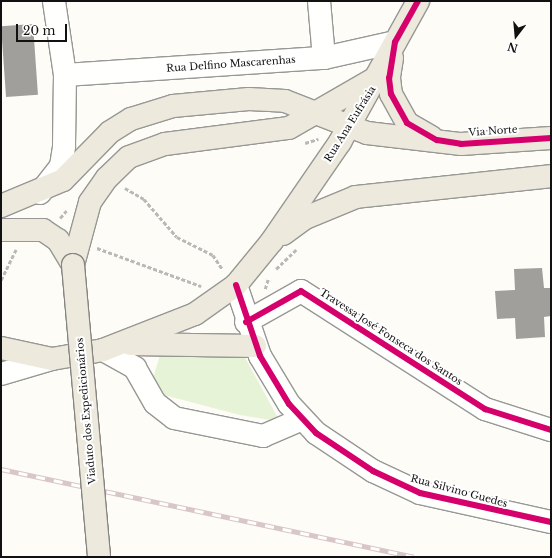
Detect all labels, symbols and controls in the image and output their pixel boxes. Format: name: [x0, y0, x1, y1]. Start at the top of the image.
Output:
scale bar: [18, 16, 69, 42]
north arrow: [496, 16, 536, 56]
text: 20 m: [23, 23, 55, 38]
text: N: [506, 39, 520, 56]
street label: Rua Delfino Mascarenhas: [166, 53, 296, 75]
street label: Rua Ana Eufrásia: [322, 84, 378, 164]
street label: Via Norte: [468, 123, 518, 139]
street label: Travessa José Fonseca dos Santos: [317, 286, 465, 388]
street label: Viaduto dos Expedicionários: [74, 337, 98, 485]
street label: Rua Silvino Guedes: [409, 472, 509, 510]

